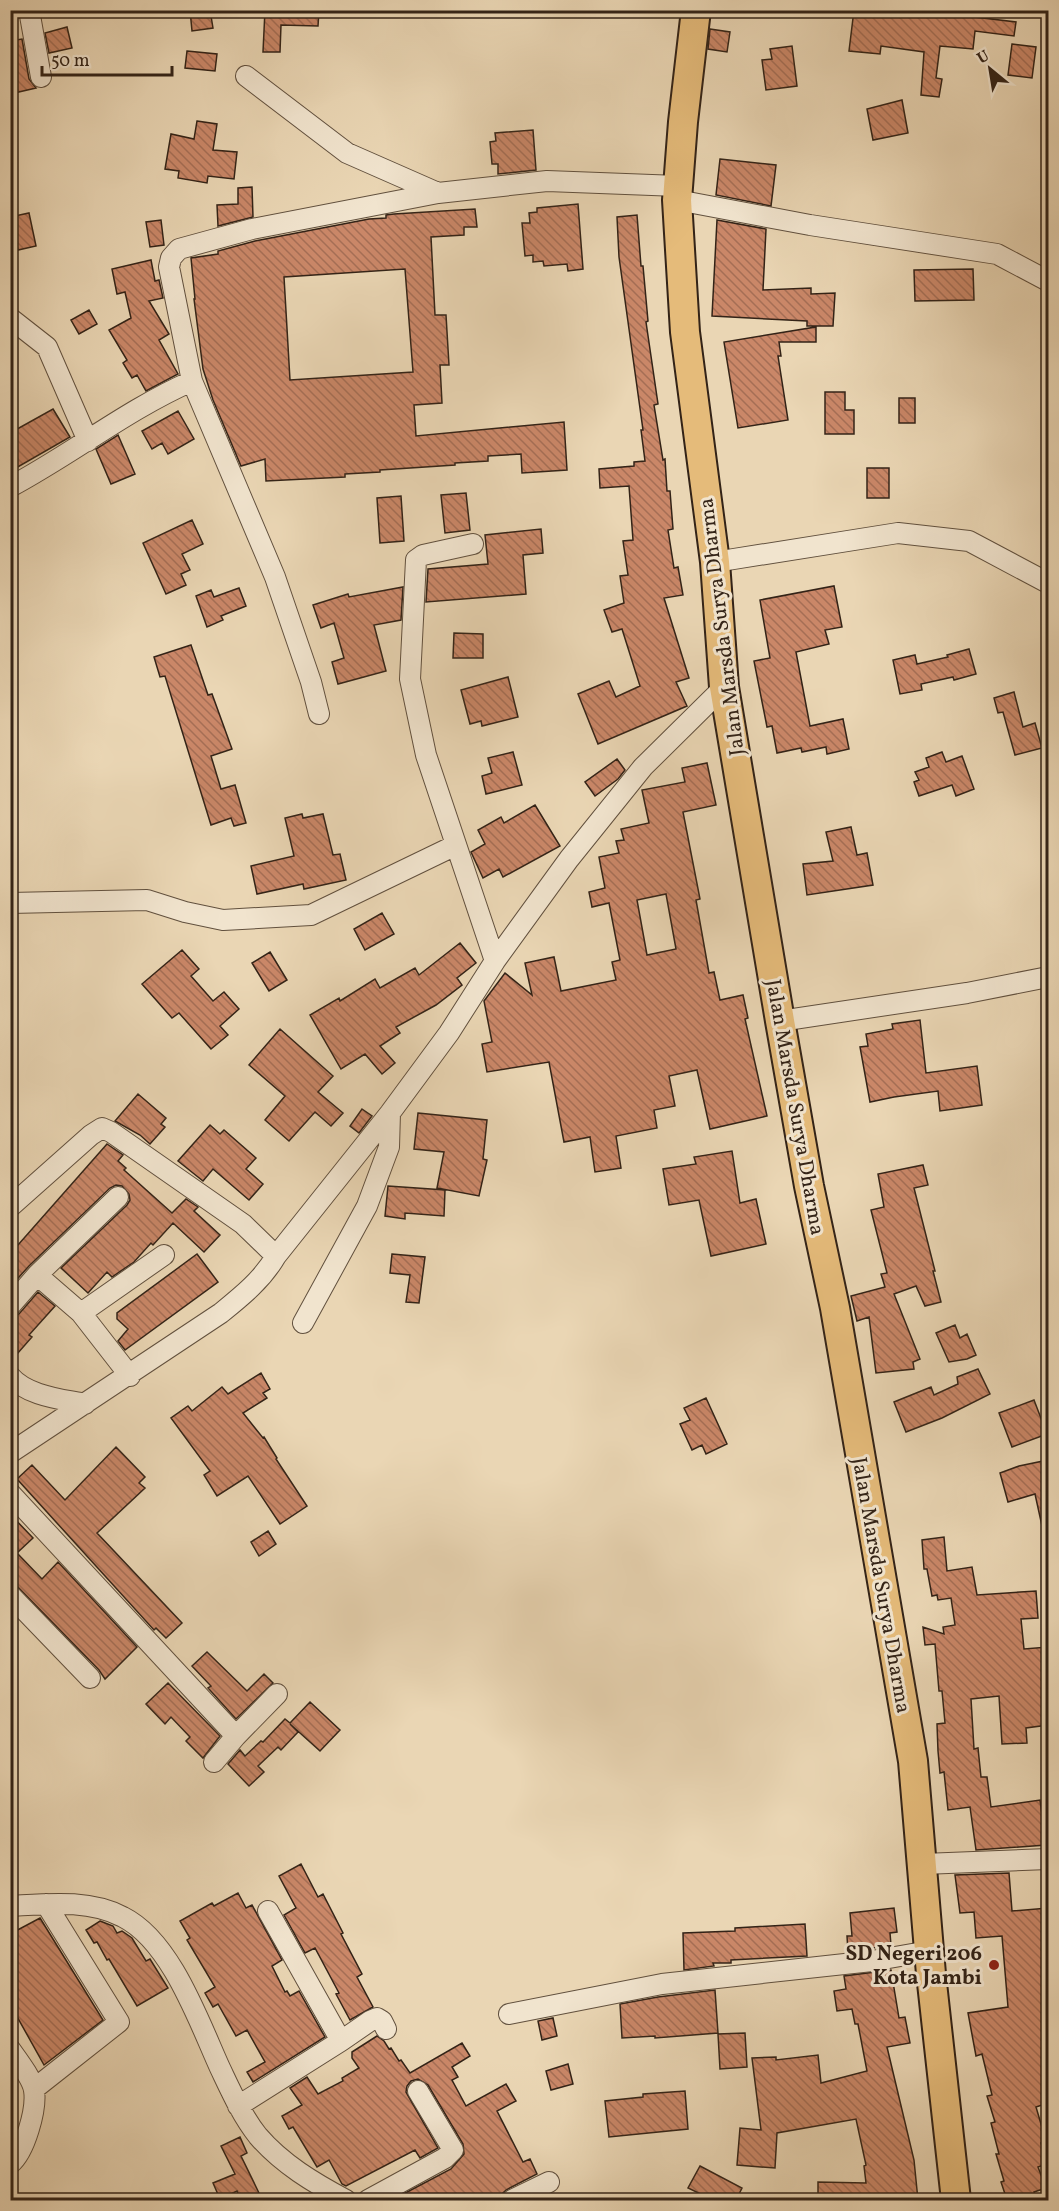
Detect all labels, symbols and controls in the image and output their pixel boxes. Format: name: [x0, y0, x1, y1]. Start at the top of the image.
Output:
scale bar: [42, 39, 172, 77]
north arrow: [960, 39, 1020, 99]
text: U: [973, 45, 994, 70]
text: 50 m: [51, 49, 90, 74]
street label: Jalan Marsda Surya Dharma: [692, 496, 753, 757]
street label: Jalan Marsda Surya Dharma: [758, 977, 831, 1238]
street label: Jalan Marsda Surya Dharma: [844, 1455, 917, 1716]
place label: SD Negeri 206 Kota Jambi: [845, 1940, 982, 1993]
marker: SD Negeri 206 Kota Jambi: [987, 1958, 1001, 1972]

